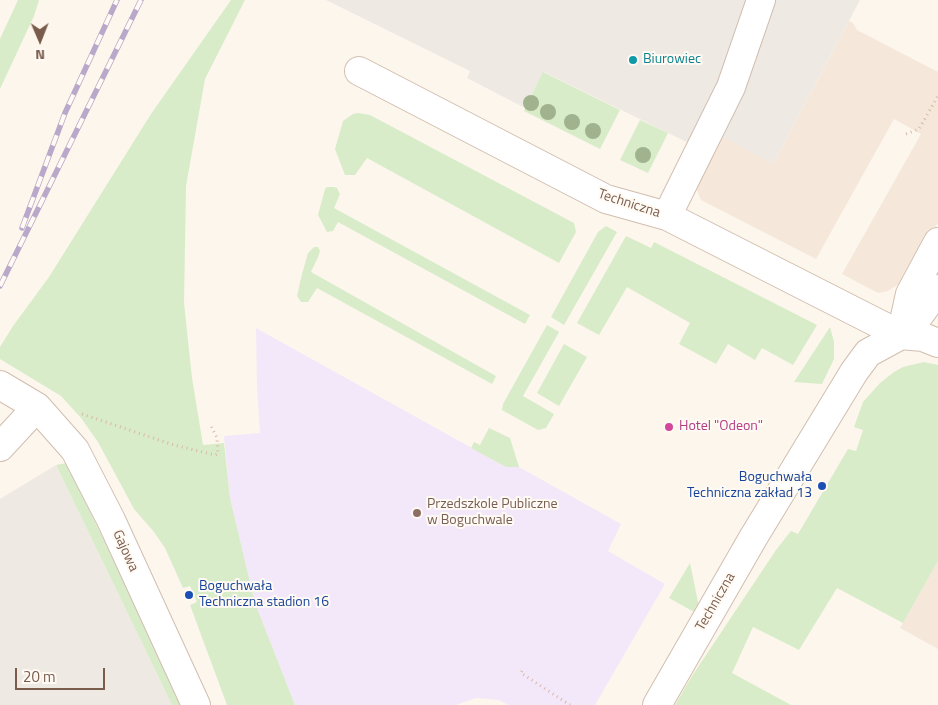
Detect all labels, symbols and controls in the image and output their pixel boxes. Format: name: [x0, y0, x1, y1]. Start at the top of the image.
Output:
north arrow: [15, 15, 65, 65]
text: N: [35, 45, 45, 66]
place label: Biurowiec: [643, 52, 701, 68]
marker: Biurowiec: [627, 54, 639, 66]
street label: Techniczna: [596, 186, 662, 222]
place label: Hotel "Odeon": [679, 419, 763, 435]
marker: Hotel "Odeon": [663, 421, 675, 433]
place label: Boguchwała Techniczna zakład 13: [687, 470, 812, 502]
marker: Boguchwała Techniczna zakład 13: [816, 480, 828, 492]
place label: Przedszkole Publiczne w Boguchwale: [427, 497, 558, 530]
marker: Przedszkole Publiczne w Boguchwale: [411, 507, 423, 519]
street label: Gajowa: [108, 528, 142, 574]
street label: Techniczna: [693, 570, 739, 634]
place label: Boguchwała Techniczna stadion 16: [199, 579, 329, 612]
marker: Boguchwała Techniczna stadion 16: [183, 589, 195, 601]
scale bar: [18, 658, 108, 690]
text: 20 m: [23, 665, 56, 688]

